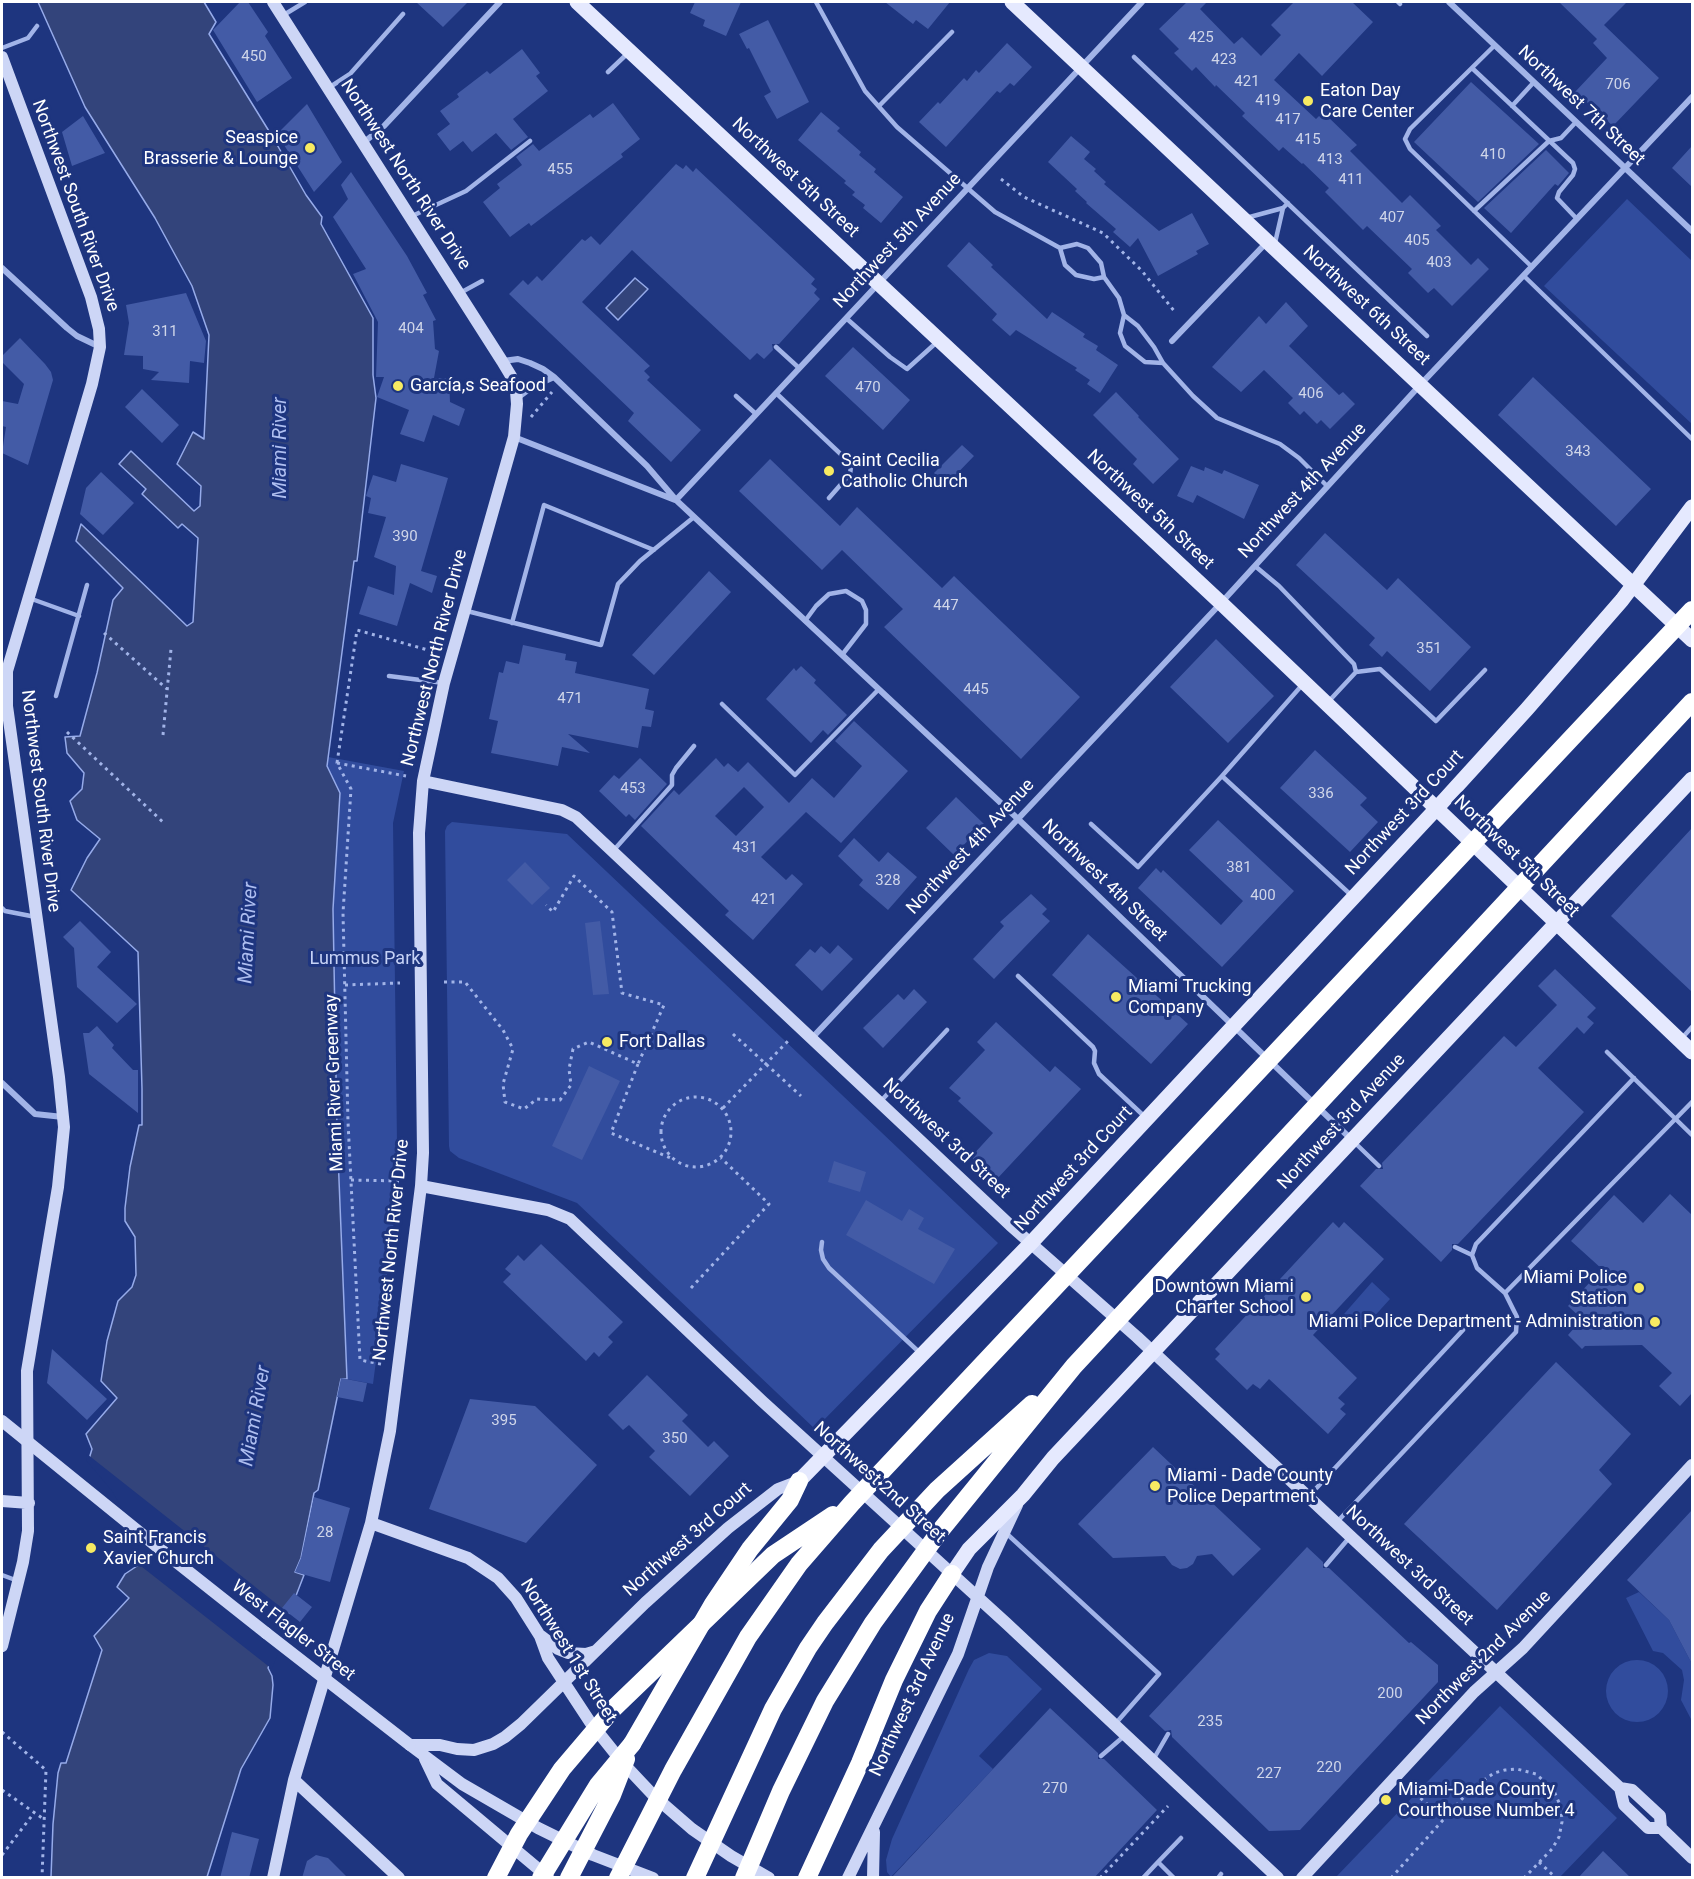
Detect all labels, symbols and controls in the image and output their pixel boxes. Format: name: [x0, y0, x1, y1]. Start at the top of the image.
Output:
house number: 425: [1188, 29, 1214, 47]
street label: Northwest 7th Street: [1513, 41, 1649, 171]
house number: 450: [241, 48, 267, 66]
house number: 423: [1211, 51, 1237, 69]
house number: 421: [1234, 73, 1260, 91]
street label: Northwest North River Drive: [335, 76, 475, 274]
house number: 706: [1605, 76, 1631, 94]
place label: Eaton Day Care Center: [1320, 80, 1414, 122]
house number: 419: [1255, 92, 1281, 110]
marker: Eaton Day Care Center: [1301, 94, 1315, 108]
street label: Northwest South River Drive: [27, 97, 123, 315]
house number: 417: [1275, 111, 1301, 129]
street label: Northwest 5th Street: [727, 113, 863, 243]
place label: Seaspice Brasserie & Lounge: [143, 127, 298, 170]
house number: 415: [1295, 131, 1321, 149]
marker: Seaspice Brasserie & Lounge: [303, 141, 317, 155]
house number: 410: [1480, 146, 1506, 164]
house number: 413: [1317, 151, 1343, 169]
house number: 455: [547, 161, 573, 179]
street label: Northwest 5th Avenue: [830, 169, 966, 313]
house number: 411: [1338, 171, 1364, 189]
house number: 407: [1379, 209, 1405, 227]
house number: 405: [1404, 232, 1430, 250]
street label: Northwest 6th Street: [1298, 241, 1434, 371]
house number: 403: [1426, 254, 1452, 272]
house number: 404: [398, 320, 424, 338]
house number: 311: [152, 323, 178, 341]
place label: García,s Seafood: [410, 375, 546, 397]
marker: García,s Seafood: [391, 379, 405, 393]
house number: 470: [855, 379, 881, 397]
house number: 406: [1298, 385, 1324, 403]
water label: Miami River: [269, 397, 293, 499]
street label: Northwest 4th Avenue: [1235, 419, 1371, 563]
house number: 343: [1565, 443, 1591, 461]
street label: Northwest 5th Street: [1082, 445, 1218, 575]
place label: Saint Cecilia Catholic Church: [841, 450, 968, 492]
marker: Saint Cecilia Catholic Church: [822, 464, 836, 478]
house number: 390: [392, 528, 418, 546]
street label: Northwest North River Drive: [398, 547, 472, 769]
house number: 447: [933, 597, 959, 615]
house number: 351: [1416, 640, 1442, 658]
house number: 445: [963, 681, 989, 699]
street label: Northwest South River Drive: [16, 689, 64, 913]
house number: 471: [557, 690, 583, 708]
street label: Northwest 3rd Court: [1341, 746, 1469, 880]
street label: Northwest 4th Avenue: [903, 775, 1039, 919]
house number: 453: [620, 780, 646, 798]
house number: 336: [1308, 785, 1334, 803]
street label: Northwest 5th Street: [1449, 792, 1583, 922]
street label: Northwest 4th Street: [1037, 816, 1171, 946]
house number: 431: [732, 839, 758, 857]
house number: 381: [1226, 859, 1252, 877]
house number: 328: [875, 872, 901, 890]
water label: Miami River: [234, 882, 264, 984]
house number: 400: [1250, 887, 1276, 905]
house number: 421: [751, 891, 777, 909]
park label: Lummus Park: [310, 948, 420, 970]
place label: Miami Trucking Company: [1128, 976, 1252, 1018]
marker: Miami Trucking Company: [1109, 990, 1123, 1004]
street label: Miami River Greenway: [321, 994, 349, 1172]
place label: Fort Dallas: [619, 1031, 705, 1053]
marker: Fort Dallas: [600, 1035, 614, 1049]
street label: Northwest 3rd Avenue: [1274, 1050, 1410, 1194]
street label: Northwest 3rd Street: [878, 1074, 1014, 1204]
street label: Northwest 3rd Court: [1010, 1102, 1138, 1236]
street label: Northwest North River Drive: [370, 1138, 414, 1362]
place label: Miami Police Station: [1523, 1267, 1627, 1310]
place label: Downtown Miami Charter School: [1154, 1276, 1294, 1318]
marker: Miami Police Station: [1632, 1281, 1646, 1295]
marker: Downtown Miami Charter School: [1299, 1290, 1313, 1304]
place label: Miami Police Department - Administration: [1308, 1311, 1643, 1333]
marker: Miami Police Department - Administration: [1648, 1315, 1662, 1329]
water label: Miami River: [235, 1364, 277, 1468]
house number: 395: [491, 1412, 517, 1430]
street label: Northwest 2nd Street: [808, 1418, 950, 1548]
house number: 350: [662, 1430, 688, 1448]
place label: Miami - Dade County Police Department: [1167, 1465, 1333, 1508]
street label: Northwest 3rd Court: [619, 1478, 757, 1602]
marker: Miami - Dade County Police Department: [1148, 1479, 1162, 1493]
street label: Northwest 3rd Street: [1341, 1501, 1477, 1631]
house number: 28: [317, 1524, 333, 1542]
place label: Saint Francis Xavier Church: [103, 1527, 214, 1570]
marker: Saint Francis Xavier Church: [84, 1541, 98, 1555]
street label: Northwest 1st Street: [515, 1575, 621, 1727]
street label: West Flagler Street: [227, 1576, 359, 1686]
street label: Northwest 2nd Avenue: [1412, 1586, 1556, 1730]
street label: Northwest 3rd Avenue: [866, 1610, 960, 1780]
house number: 200: [1377, 1685, 1403, 1703]
house number: 235: [1197, 1713, 1223, 1731]
house number: 220: [1316, 1759, 1342, 1777]
house number: 227: [1256, 1765, 1282, 1783]
place label: Miami-Dade County Courthouse Number 4: [1398, 1779, 1575, 1822]
house number: 270: [1042, 1780, 1068, 1798]
marker: Miami-Dade County Courthouse Number 4: [1379, 1793, 1393, 1807]

